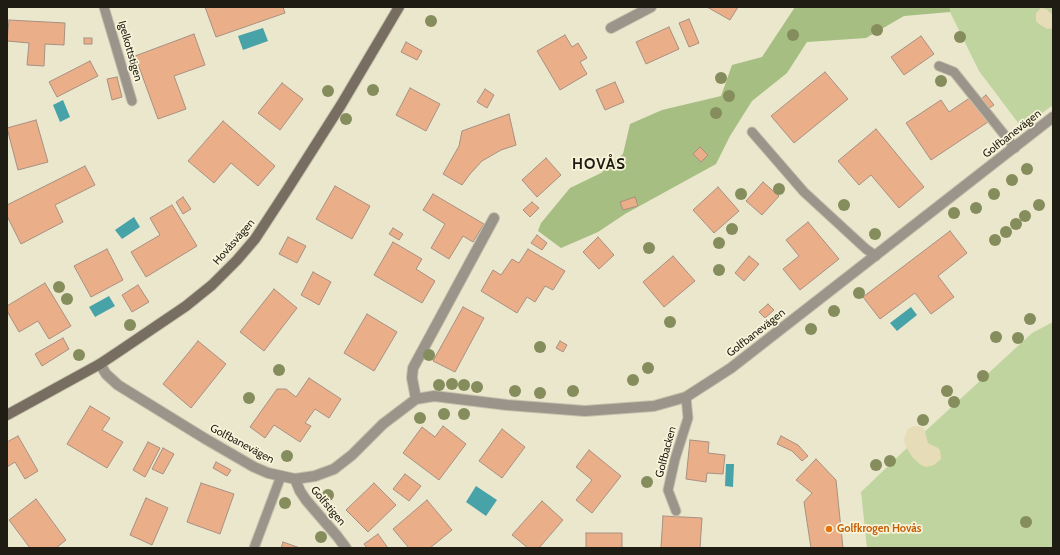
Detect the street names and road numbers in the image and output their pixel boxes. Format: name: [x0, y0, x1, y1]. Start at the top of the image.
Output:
street label: Igelkottstigen: [115, 19, 145, 83]
street label: Golfbanevägen: [980, 107, 1044, 161]
street label: Hovåsvägen: [210, 216, 258, 268]
street label: Golfbanevägen: [724, 306, 788, 360]
street label: Golfbanevägen: [208, 422, 276, 466]
street label: Golfbacken: [653, 425, 679, 479]
street label: Golfstigen: [308, 484, 348, 528]

